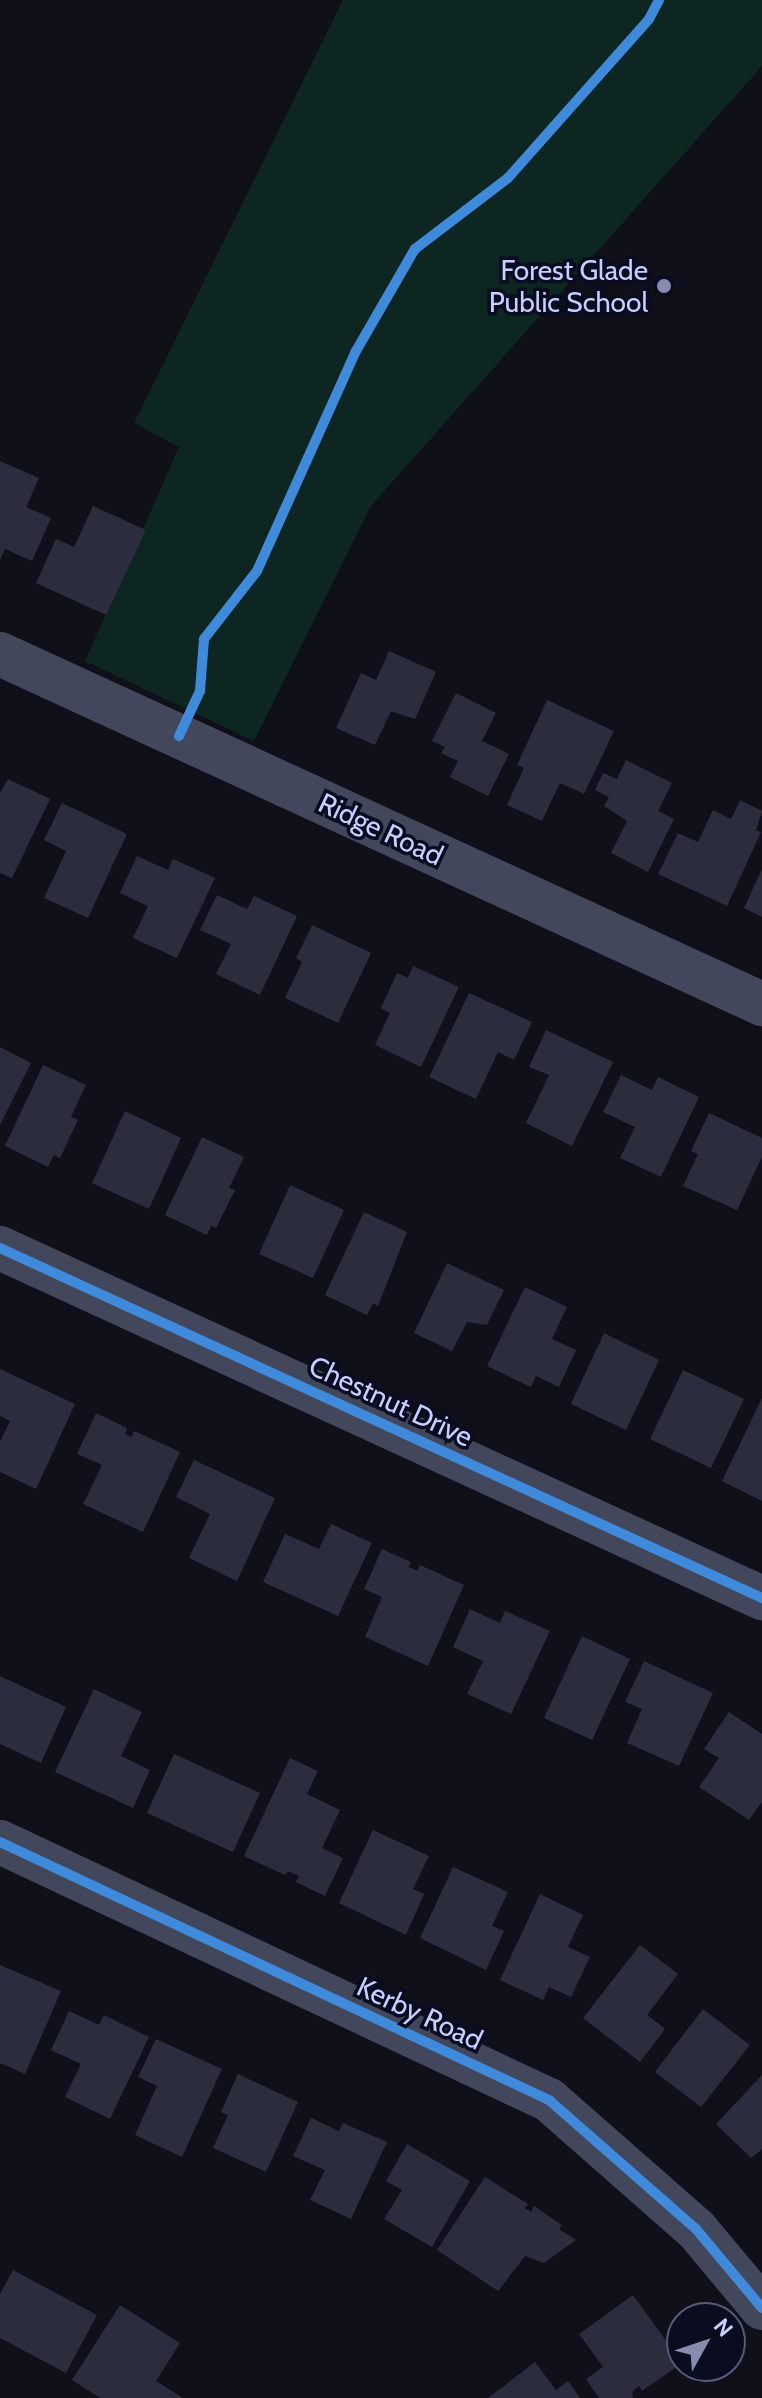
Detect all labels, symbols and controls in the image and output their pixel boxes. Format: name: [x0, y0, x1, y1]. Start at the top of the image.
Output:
place label: Forest Glade Public School: [489, 253, 648, 319]
marker: Forest Glade Public School: [655, 277, 673, 295]
street label: Ridge Road: [313, 786, 449, 872]
street label: Chestnut Drive: [304, 1348, 478, 1454]
street label: Kerby Road: [352, 1969, 488, 2057]
north arrow: [666, 2302, 746, 2382]
text: N: [708, 2313, 739, 2342]

